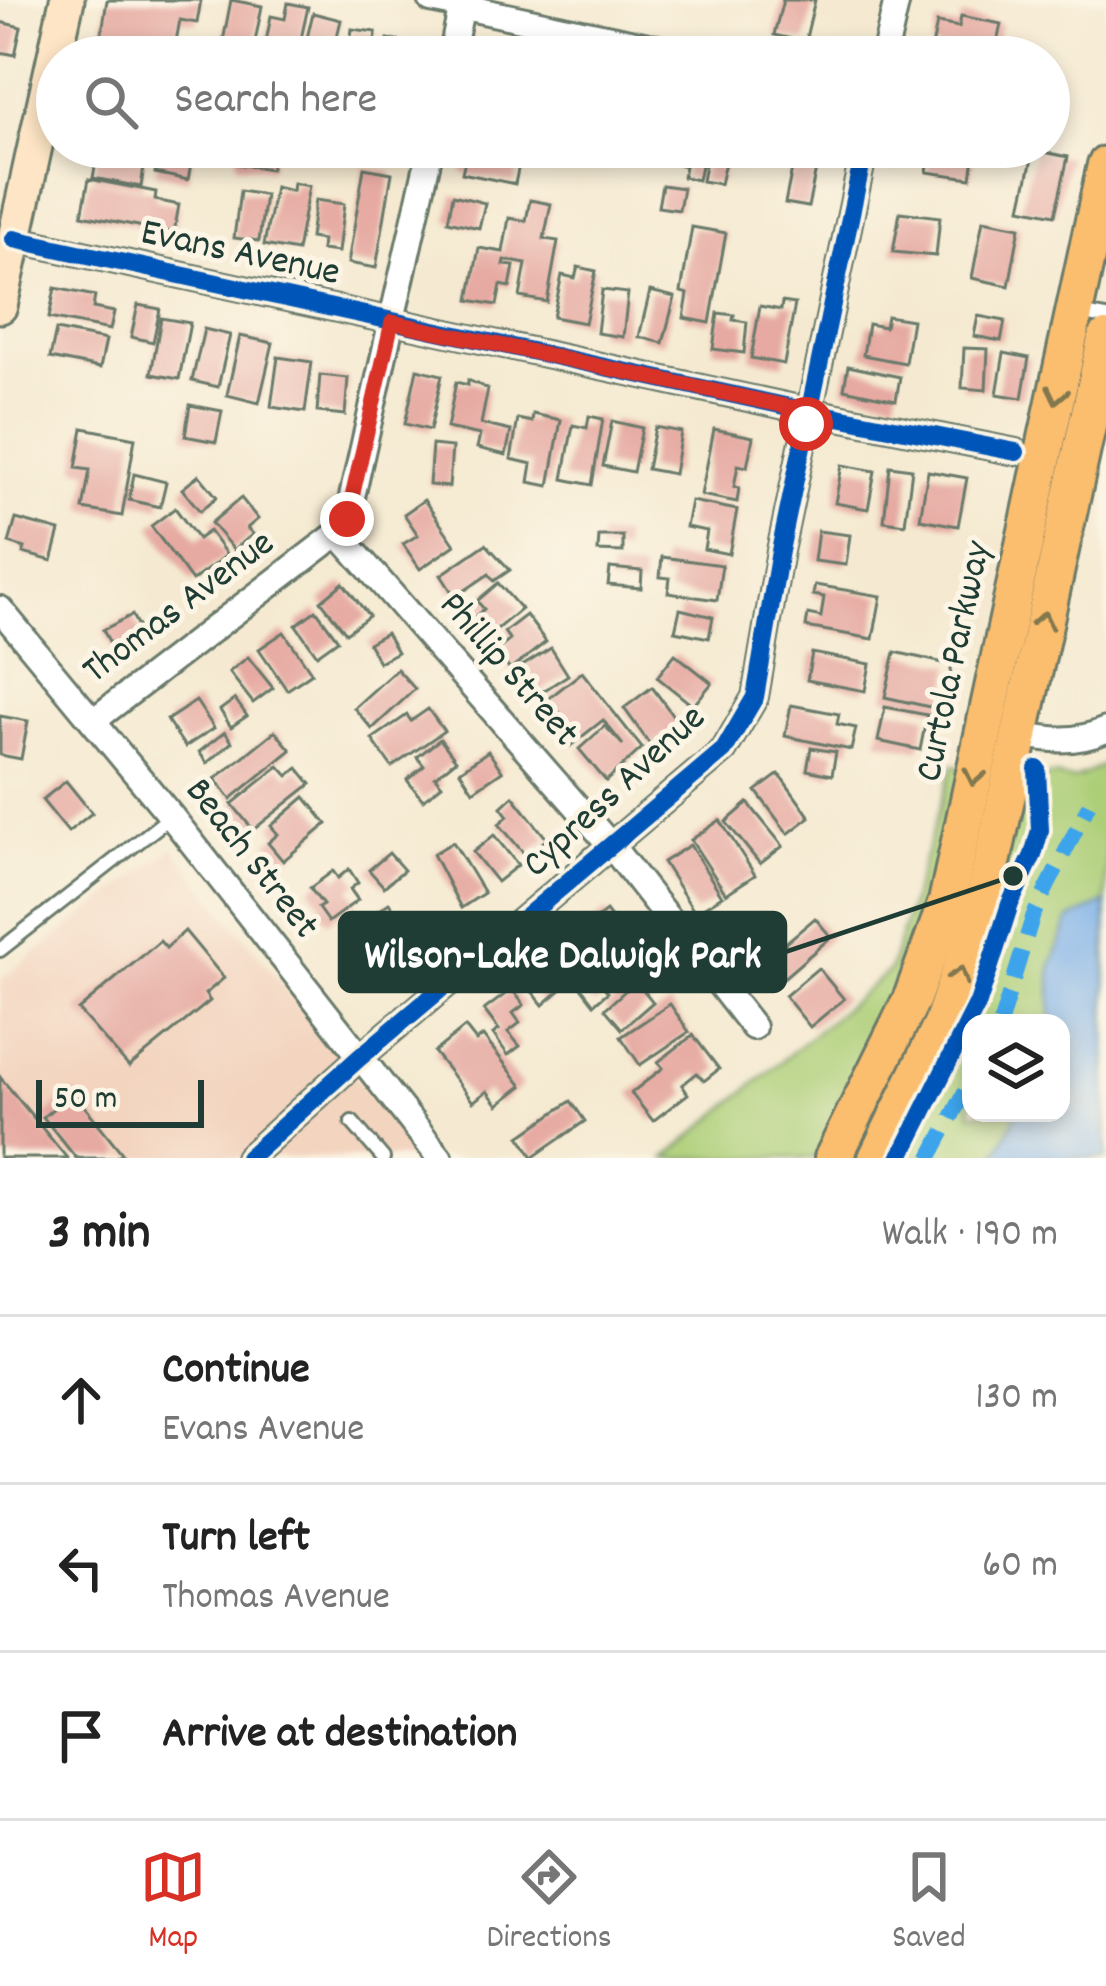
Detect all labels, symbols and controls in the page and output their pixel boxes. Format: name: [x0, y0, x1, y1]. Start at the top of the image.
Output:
search box: [36, 36, 1070, 168]
icon: search: [78, 69, 144, 135]
text: Search here: [174, 70, 377, 134]
street label: Evans Avenue: [135, 207, 345, 303]
one-way arrow: [1045, 384, 1071, 404]
route start: [779, 397, 833, 451]
route end: [320, 492, 374, 546]
street label: Thomas Avenue: [72, 518, 288, 700]
street label: Curtola Parkway: [904, 536, 1009, 787]
street label: Phillip Street: [424, 581, 590, 761]
one-way arrow: [1030, 611, 1055, 631]
street label: Cypress Avenue: [512, 693, 720, 893]
one-way arrow: [963, 767, 988, 787]
street label: Beach Street: [169, 768, 331, 952]
callout: Wilson-Lake Dalwigk Park: [340, 913, 785, 991]
text: Wilson-Lake Dalwigk Park: [364, 929, 762, 989]
one-way arrow: [945, 966, 969, 987]
map controls: [962, 1014, 1070, 1122]
button: layers: [962, 1014, 1070, 1122]
scale bar: [36, 1074, 204, 1127]
text: 50 m: [54, 1077, 118, 1124]
text: 3 min: [48, 1200, 150, 1272]
text: Walk · 190 m: [882, 1209, 1058, 1264]
text: Continue: [162, 1340, 310, 1404]
icon: ahead: [48, 1367, 114, 1433]
text: 130 m: [975, 1372, 1058, 1427]
text: Evans Avenue: [162, 1404, 364, 1459]
text: Turn left: [162, 1508, 310, 1572]
icon: left: [48, 1535, 114, 1601]
text: 60 m: [982, 1540, 1058, 1595]
text: Thomas Avenue: [162, 1572, 390, 1627]
icon: arrive: [48, 1703, 114, 1769]
text: Arrive at destination: [162, 1704, 517, 1768]
tab: Map: [140, 1844, 206, 1963]
tab: Directions: [487, 1844, 612, 1963]
tab: Saved: [892, 1844, 966, 1963]

